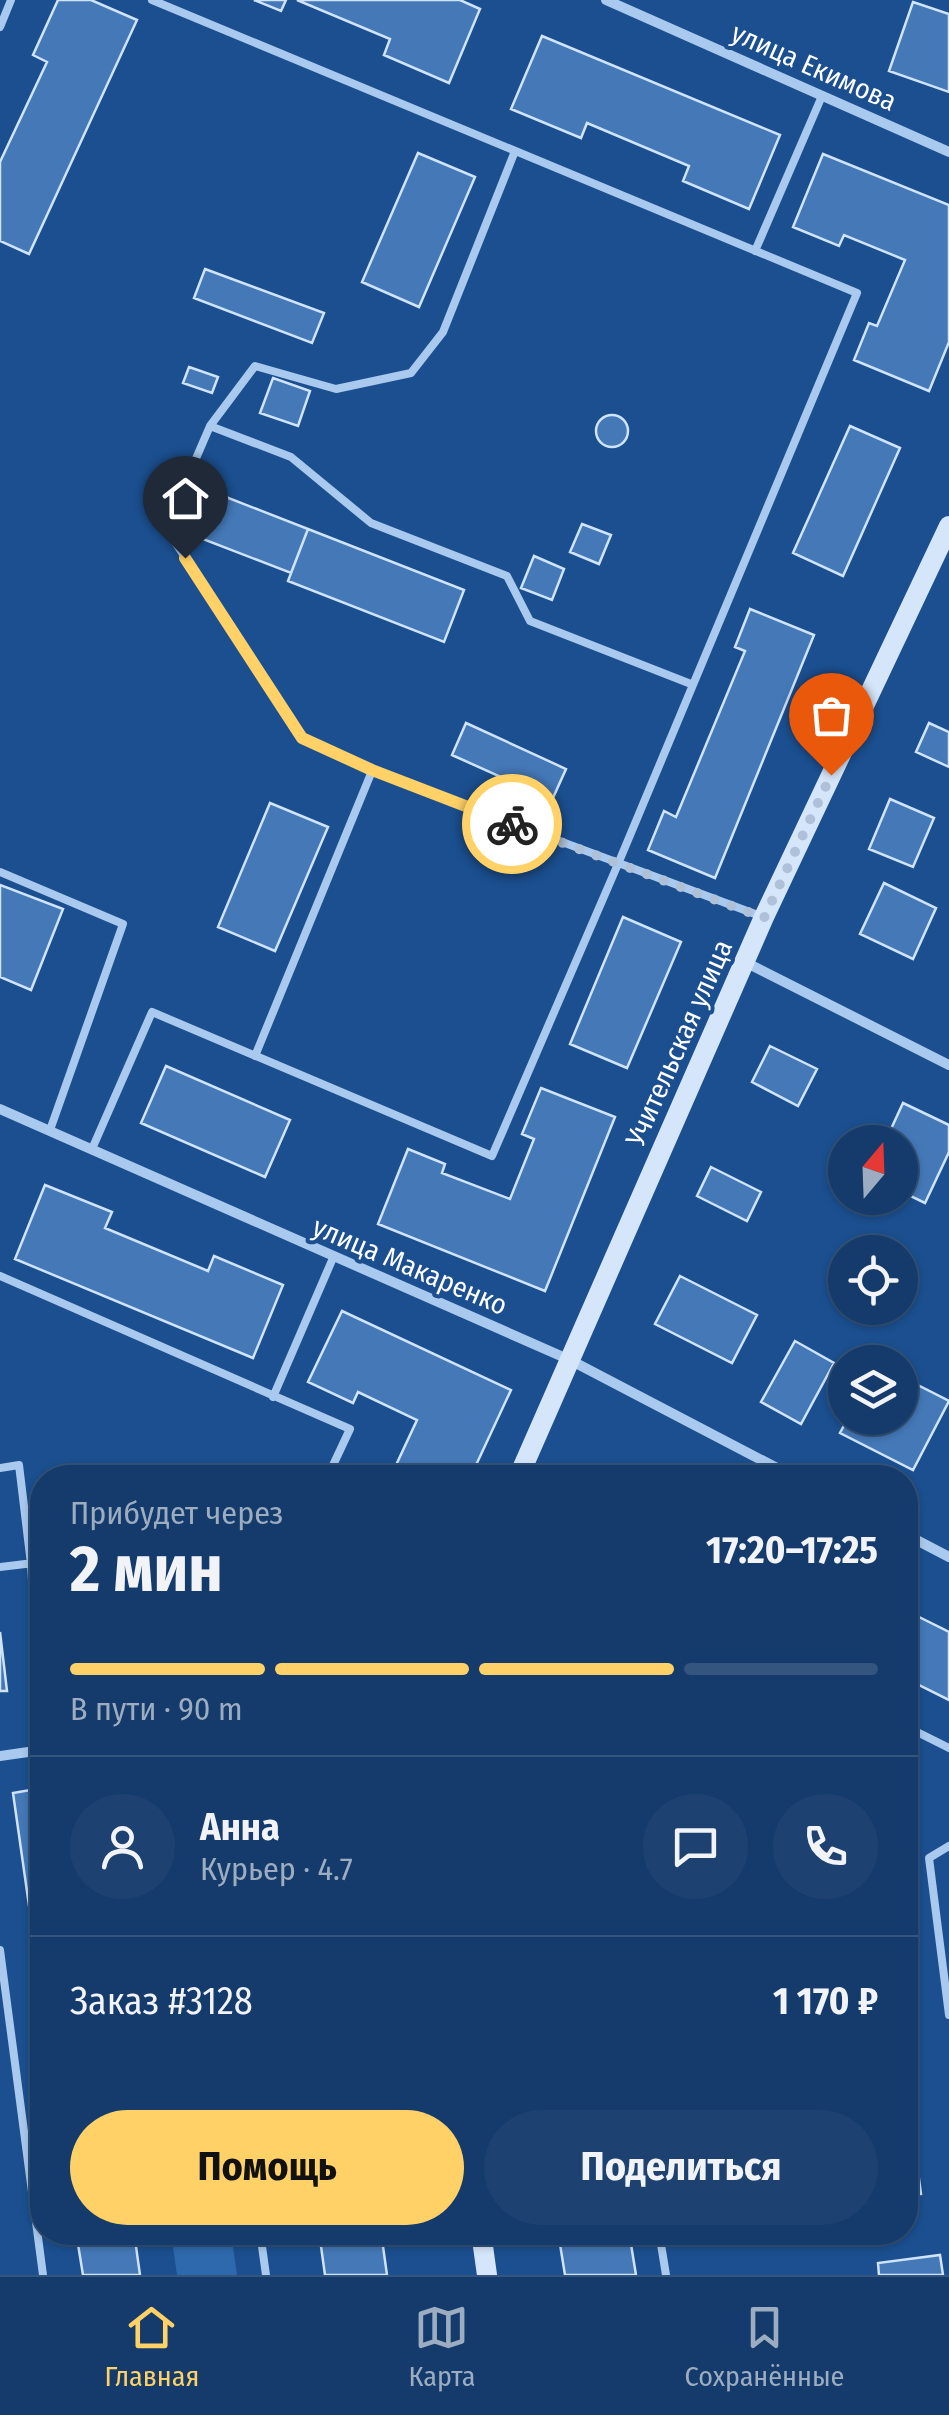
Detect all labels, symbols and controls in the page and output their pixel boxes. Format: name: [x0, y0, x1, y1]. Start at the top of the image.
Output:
street label: улица Екимова: [726, 16, 902, 118]
pin: [143, 456, 228, 559]
icon: home: [158, 471, 213, 526]
pin: [789, 673, 874, 776]
icon: bag: [804, 688, 859, 743]
courier: [462, 774, 562, 874]
icon: bike: [485, 797, 540, 852]
street label: Учительская улица: [618, 935, 739, 1152]
north arrow: [828, 1125, 918, 1215]
map controls: [828, 1125, 918, 1435]
street label: улица Макаренко: [308, 1210, 512, 1322]
button: locate: [828, 1235, 918, 1325]
button: layers: [828, 1345, 918, 1435]
text: Прибудет через: [70, 1494, 283, 1532]
text: 17:20–17:25: [706, 1527, 878, 1573]
text: 2 мин: [70, 1530, 223, 1608]
text: В пути · 90 m: [70, 1690, 243, 1728]
button: person: [70, 1794, 175, 1899]
button: chat: [643, 1794, 748, 1899]
button: phone: [773, 1794, 878, 1899]
text: Анна: [200, 1804, 280, 1850]
text: Курьер · 4.7: [200, 1850, 353, 1888]
text: Заказ #3128: [70, 1978, 253, 2024]
text: 1 170 ₽: [773, 1978, 878, 2024]
button: Помощь: [70, 2110, 464, 2225]
button: Поделиться: [484, 2110, 878, 2225]
tab: Главная: [105, 2300, 199, 2393]
tab: Карта: [409, 2300, 475, 2393]
tab: Сохранённые: [685, 2300, 844, 2393]

